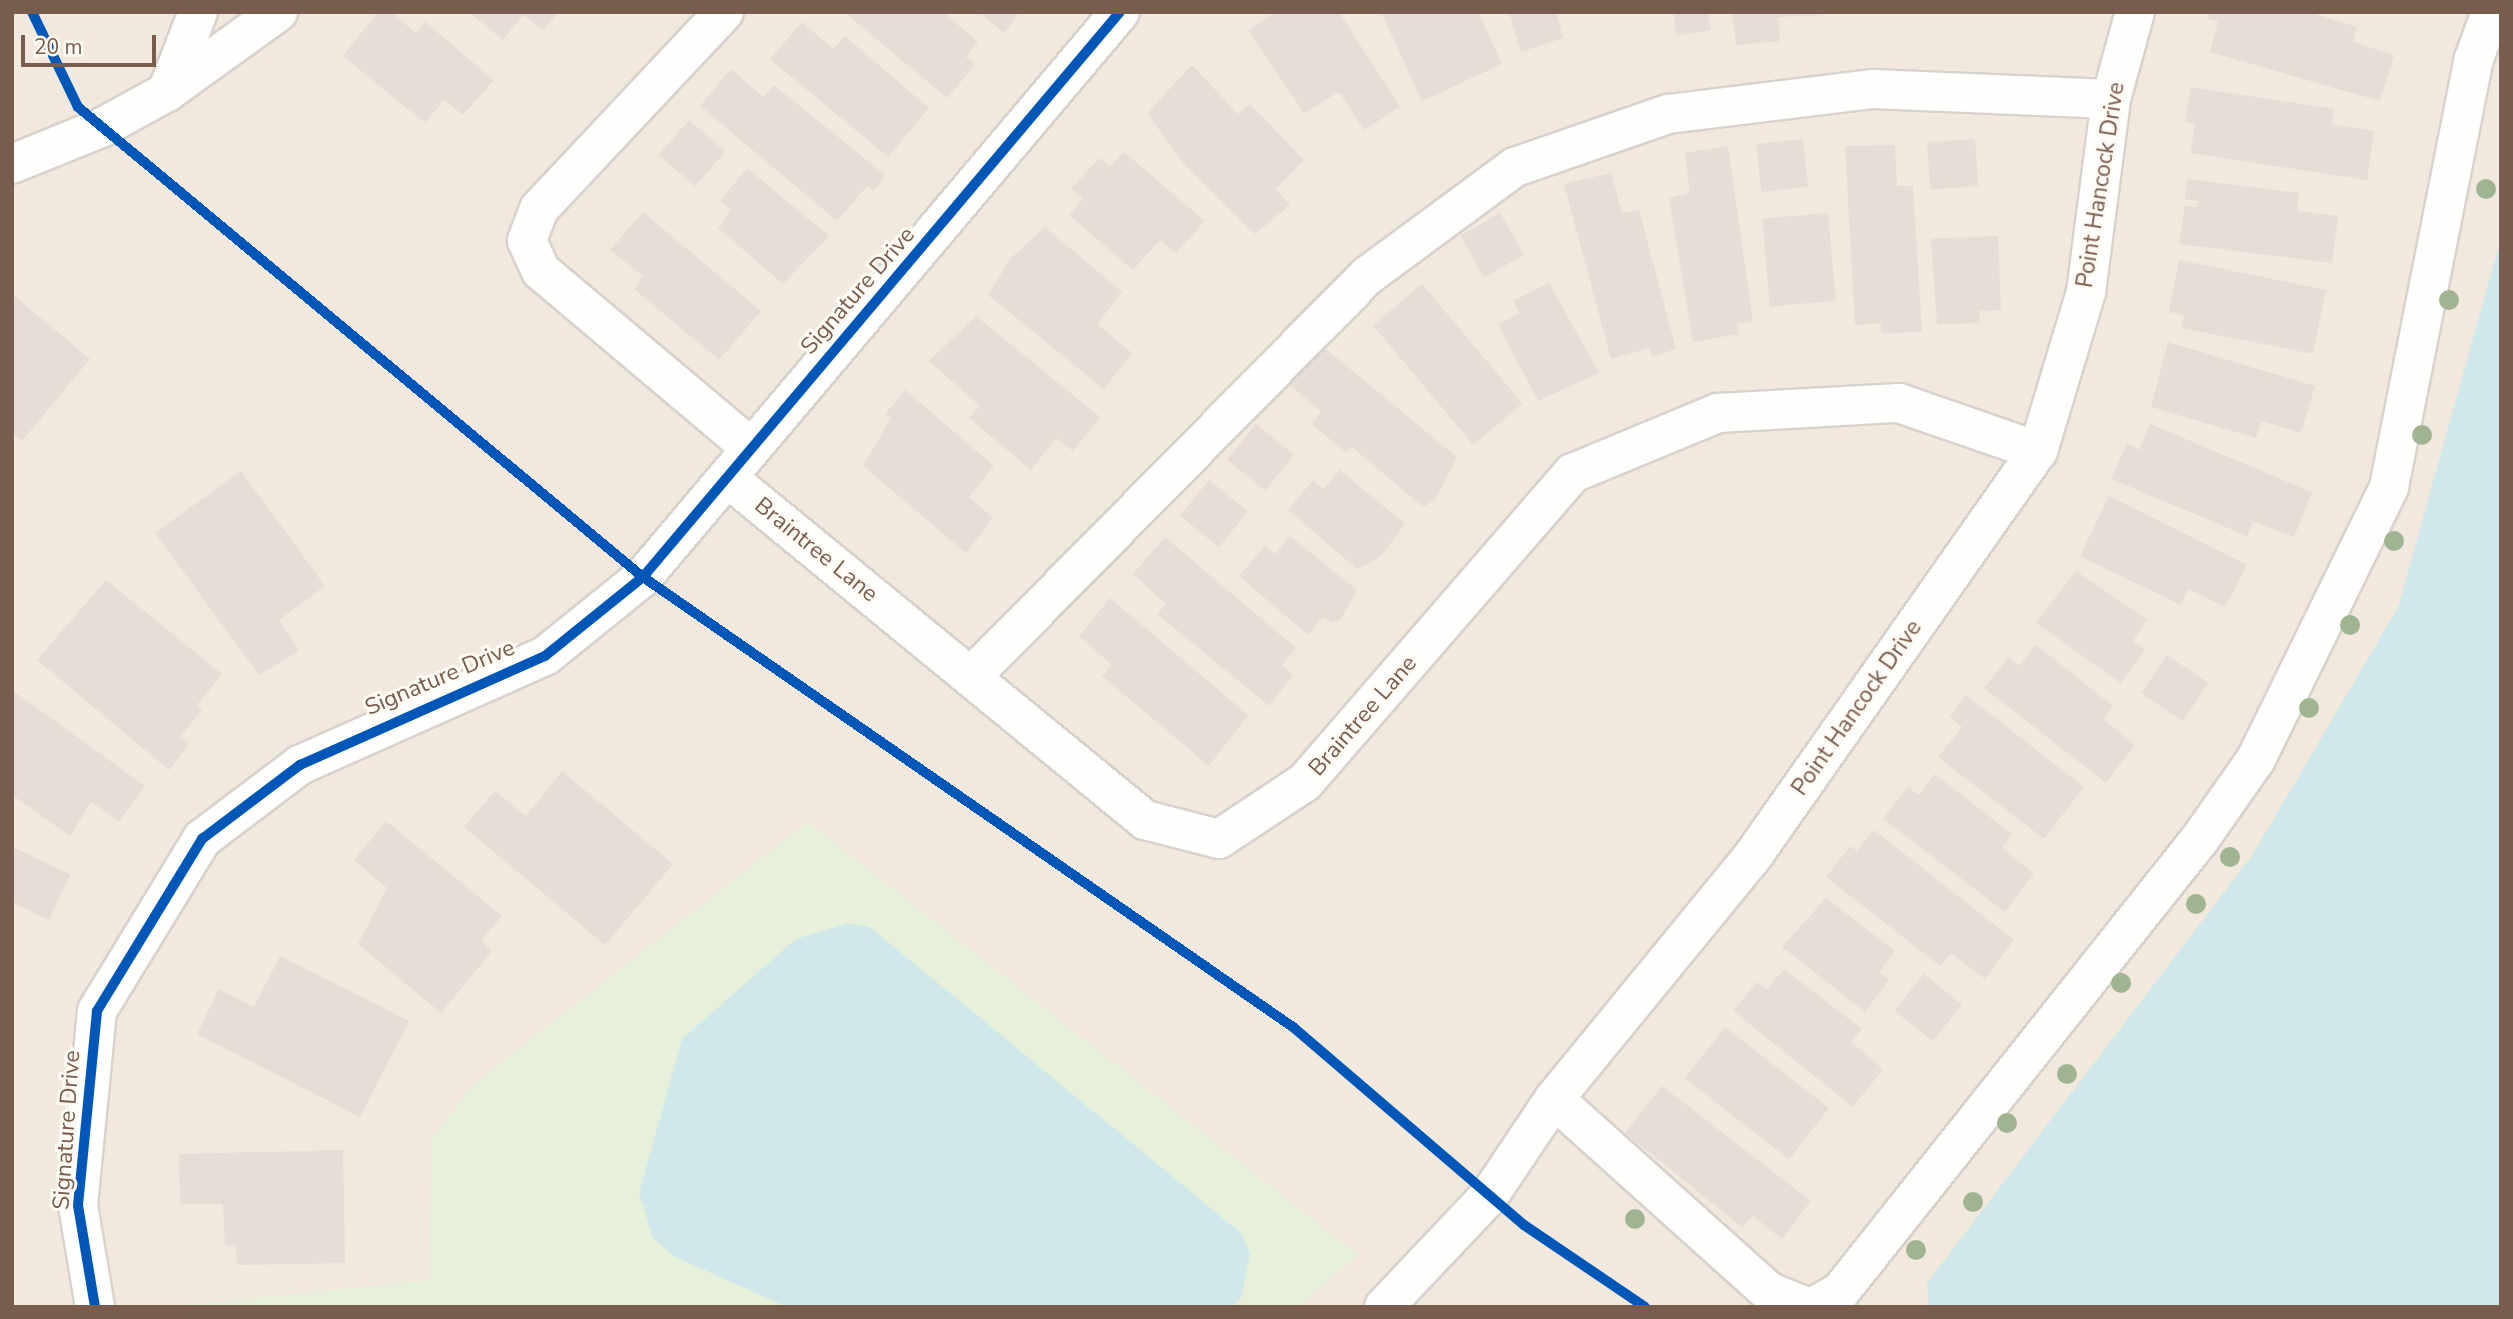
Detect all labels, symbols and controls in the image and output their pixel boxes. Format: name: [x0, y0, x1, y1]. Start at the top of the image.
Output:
scale bar: [24, 21, 159, 65]
text: 20 m: [34, 33, 83, 61]
street label: Point Hancock Drive: [2071, 80, 2131, 290]
street label: Signature Drive: [795, 222, 921, 360]
street label: Braintree Lane: [749, 492, 883, 608]
street label: Point Hancock Drive: [1786, 615, 1928, 801]
street label: Signature Drive: [361, 634, 519, 722]
street label: Braintree Lane: [1303, 650, 1423, 782]
street label: Signature Drive: [48, 1049, 86, 1211]

